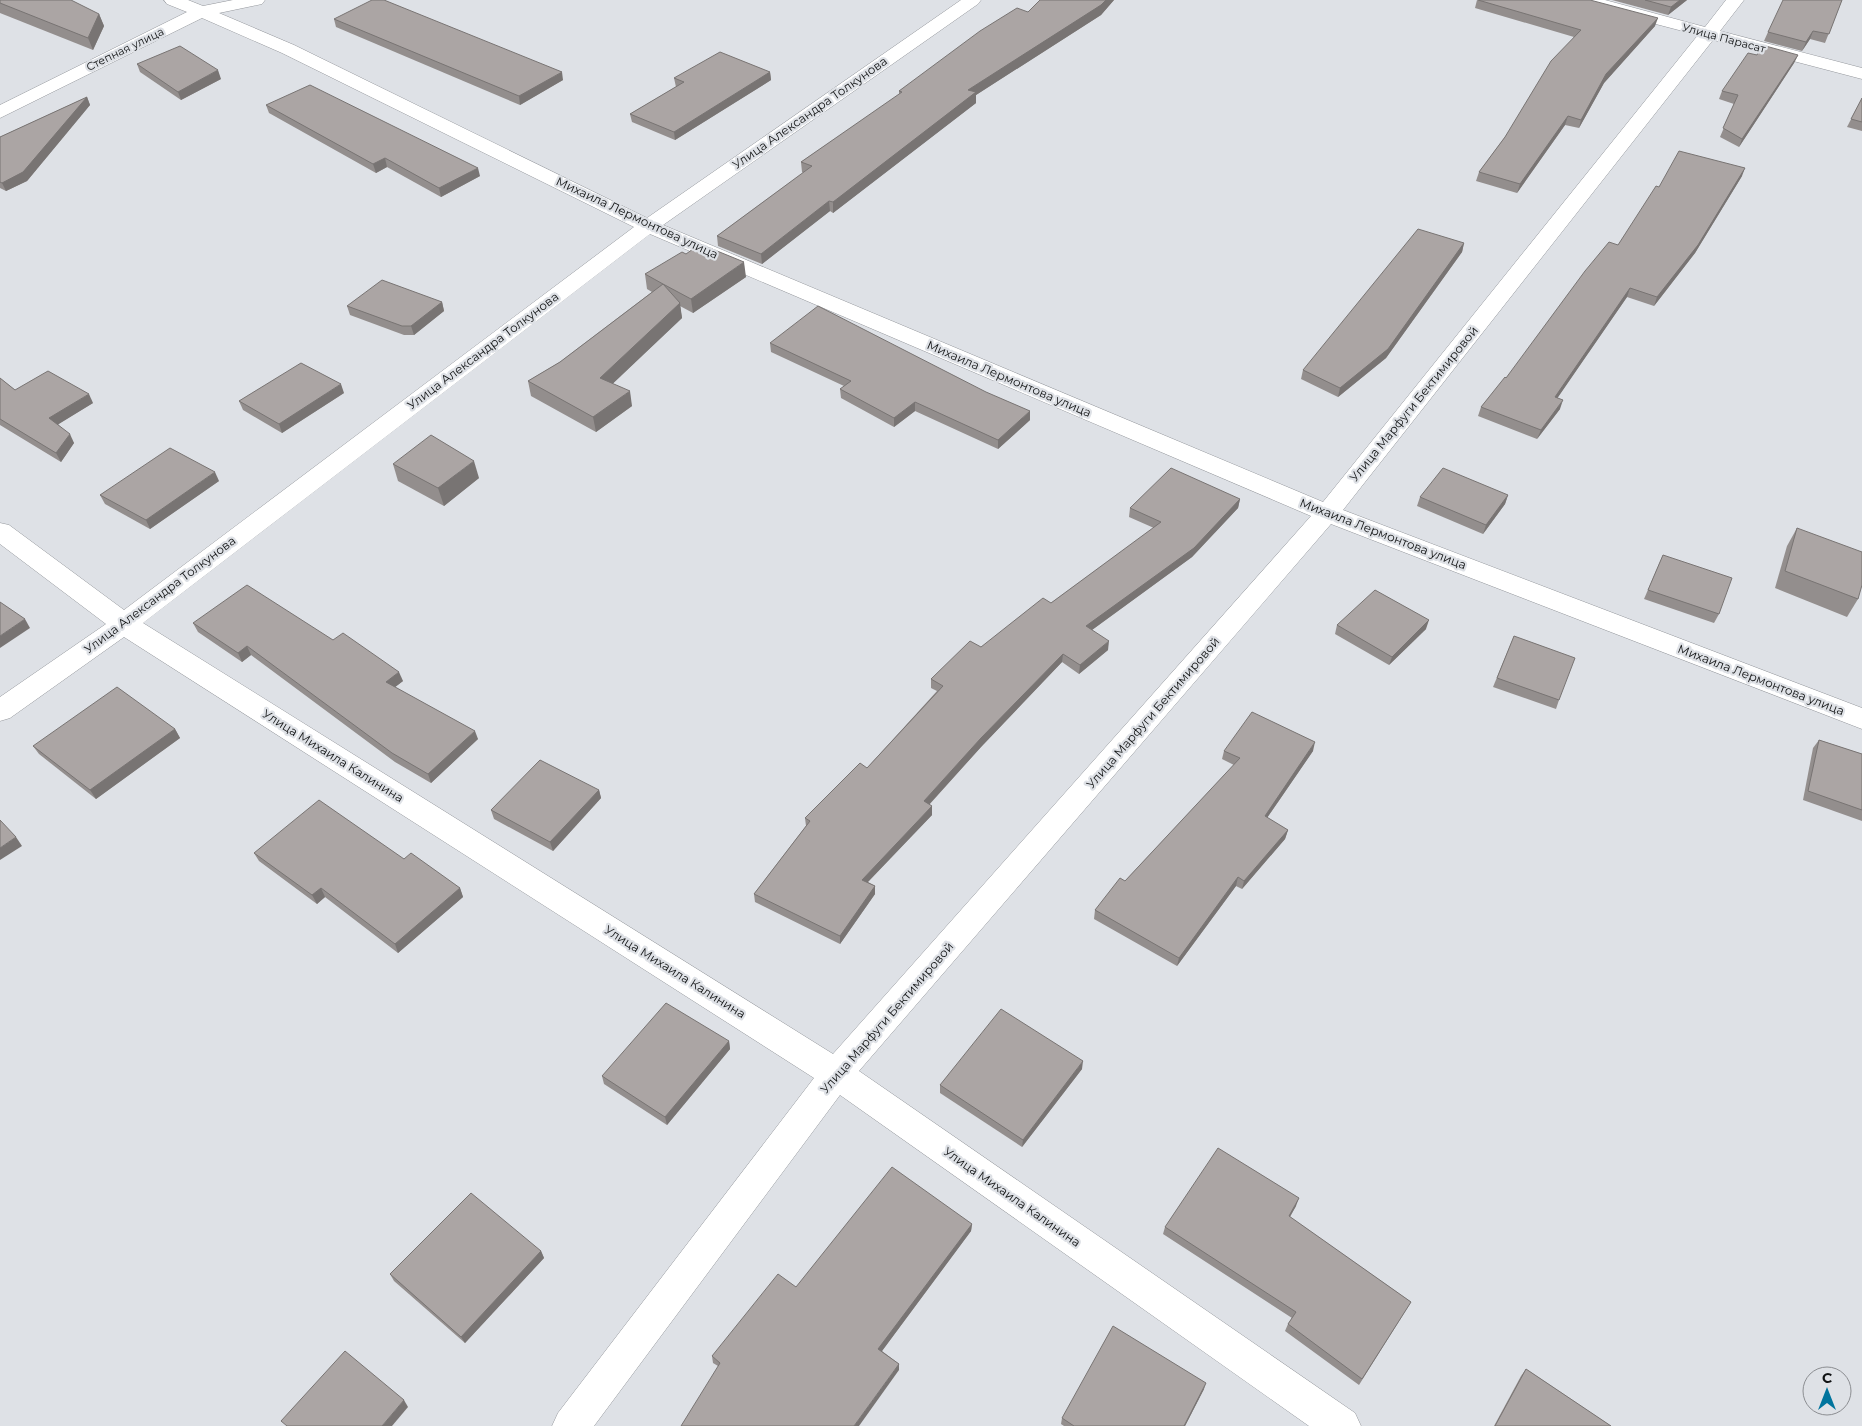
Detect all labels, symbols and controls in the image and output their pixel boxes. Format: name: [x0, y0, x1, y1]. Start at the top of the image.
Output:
street label: Улица Парасат: [1681, 20, 1768, 56]
street label: Степная улица: [84, 24, 166, 74]
street label: Улица Александра Толкунова: [729, 53, 890, 172]
street label: Михаила Лермонтова улица: [554, 173, 721, 262]
street label: Улица Александра Толкунова: [404, 289, 561, 412]
street label: Улица Марфуги Бектимировой: [1346, 323, 1481, 484]
street label: Михаила Лермонтова улица: [925, 337, 1094, 420]
street label: Михаила Лермонтова улица: [1298, 495, 1469, 572]
street label: Улица Александра Толкунова: [81, 533, 238, 656]
street label: Улица Марфуги Бектимировой: [1083, 634, 1222, 791]
street label: Михаила Лермонтова улица: [1676, 641, 1847, 718]
street label: Улица Михаила Калинина: [260, 706, 407, 805]
street label: Улица Михаила Калинина: [602, 922, 749, 1021]
street label: Улица Марфуги Бектимировой: [817, 939, 956, 1096]
street label: Улица Михаила Калинина: [941, 1144, 1084, 1250]
north arrow: [1802, 1366, 1852, 1416]
text: С: [1822, 1369, 1832, 1387]

